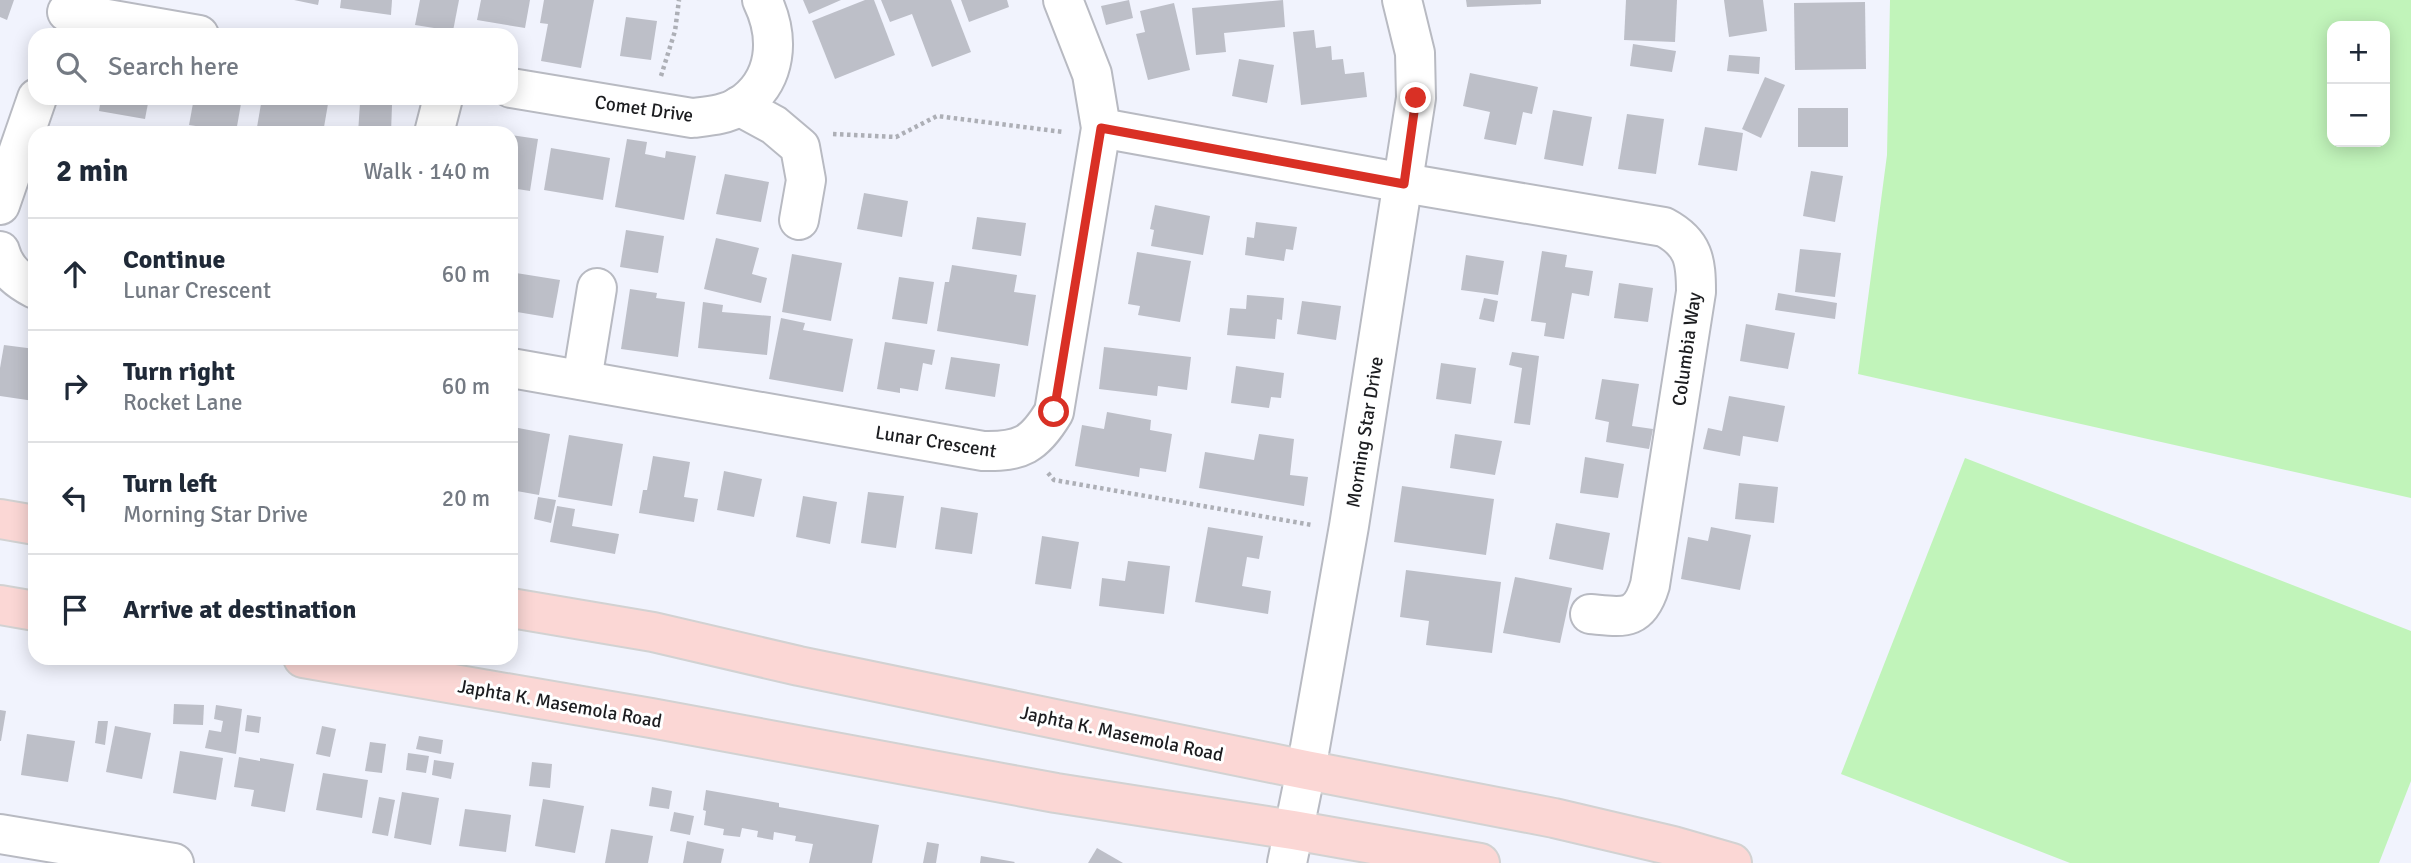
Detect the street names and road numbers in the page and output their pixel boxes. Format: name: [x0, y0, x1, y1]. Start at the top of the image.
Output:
street label: Comet Drive: [593, 90, 695, 128]
street label: Columbia Way: [1667, 290, 1707, 408]
street label: Morning Star Drive: [1341, 355, 1389, 509]
street label: Lunar Crescent: [874, 421, 998, 463]
street label: Japhta K. Masemola Road: [456, 674, 664, 734]
street label: Japhta K. Masemola Road: [1018, 701, 1226, 767]

